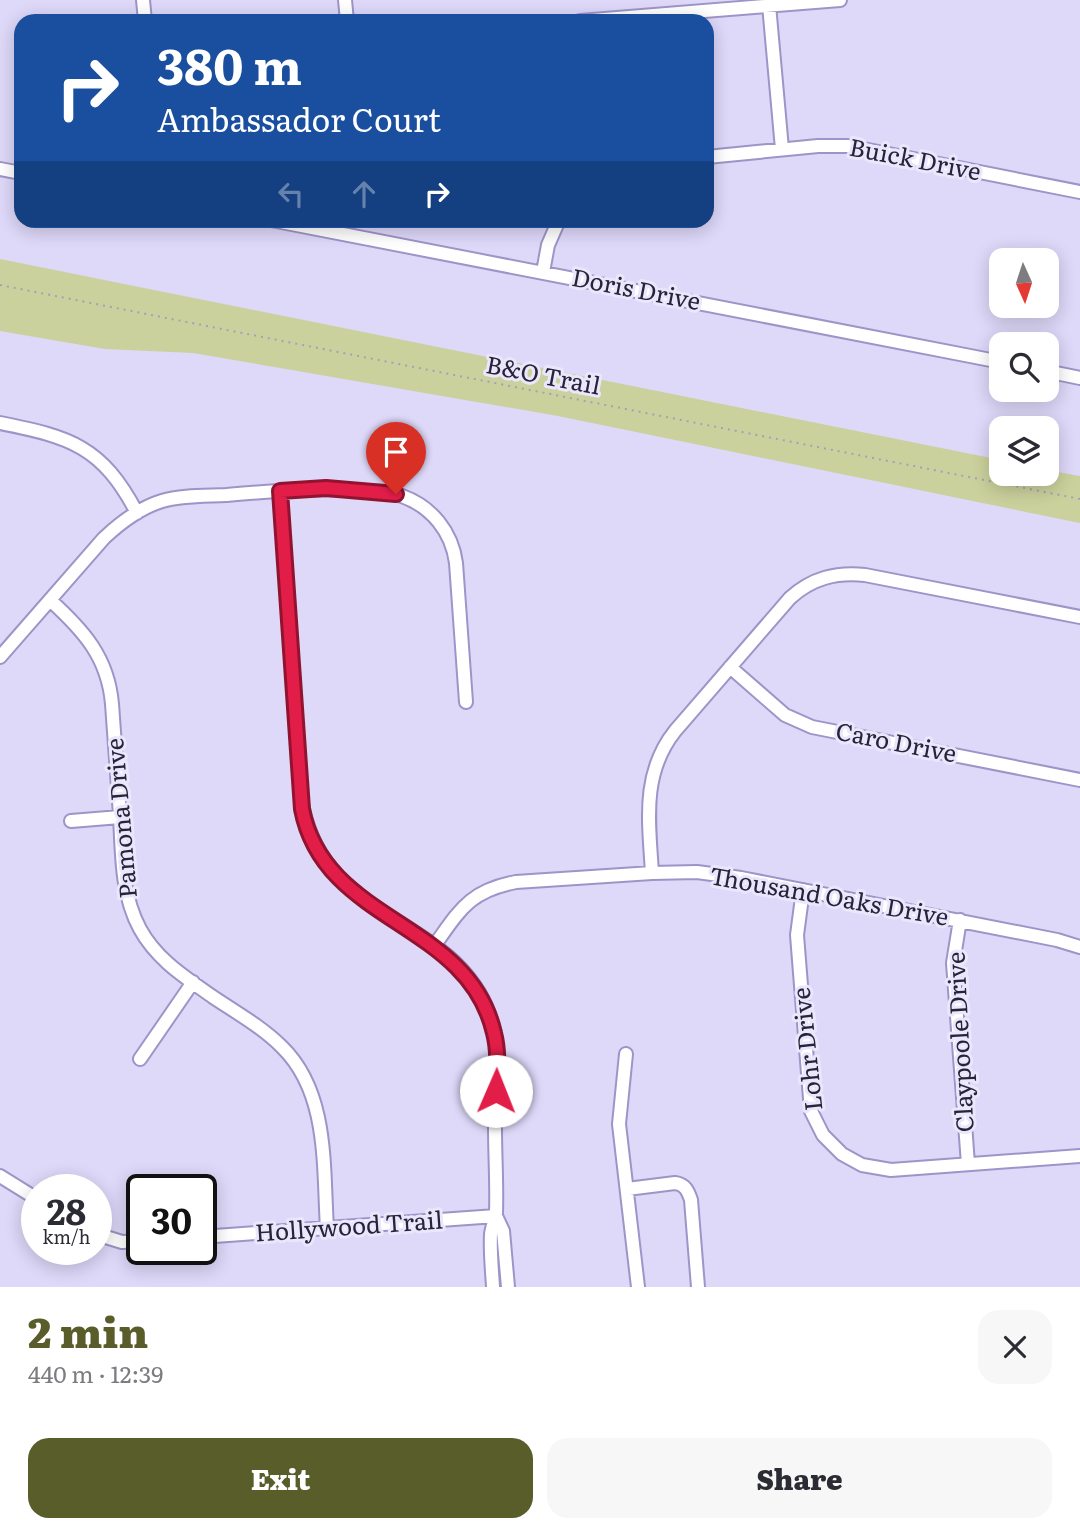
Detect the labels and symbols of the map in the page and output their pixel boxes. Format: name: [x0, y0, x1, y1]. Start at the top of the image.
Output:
street label: Buick Drive: [847, 128, 984, 187]
north arrow: [989, 248, 1059, 318]
street label: Doris Drive: [569, 258, 704, 317]
street label: B&O Trail: [483, 345, 604, 402]
pin: [366, 422, 426, 494]
street label: Caro Drive: [833, 712, 960, 769]
street label: Pamona Drive: [95, 737, 144, 900]
street label: Thousand Oaks Drive: [707, 856, 952, 933]
street label: Claypoole Drive: [936, 951, 981, 1133]
street label: Lohr Drive: [782, 986, 829, 1113]
position arrow: [459, 1054, 533, 1128]
speed limit sign: 30: [126, 1174, 217, 1265]
street label: Hollywood Trail: [254, 1200, 444, 1249]

